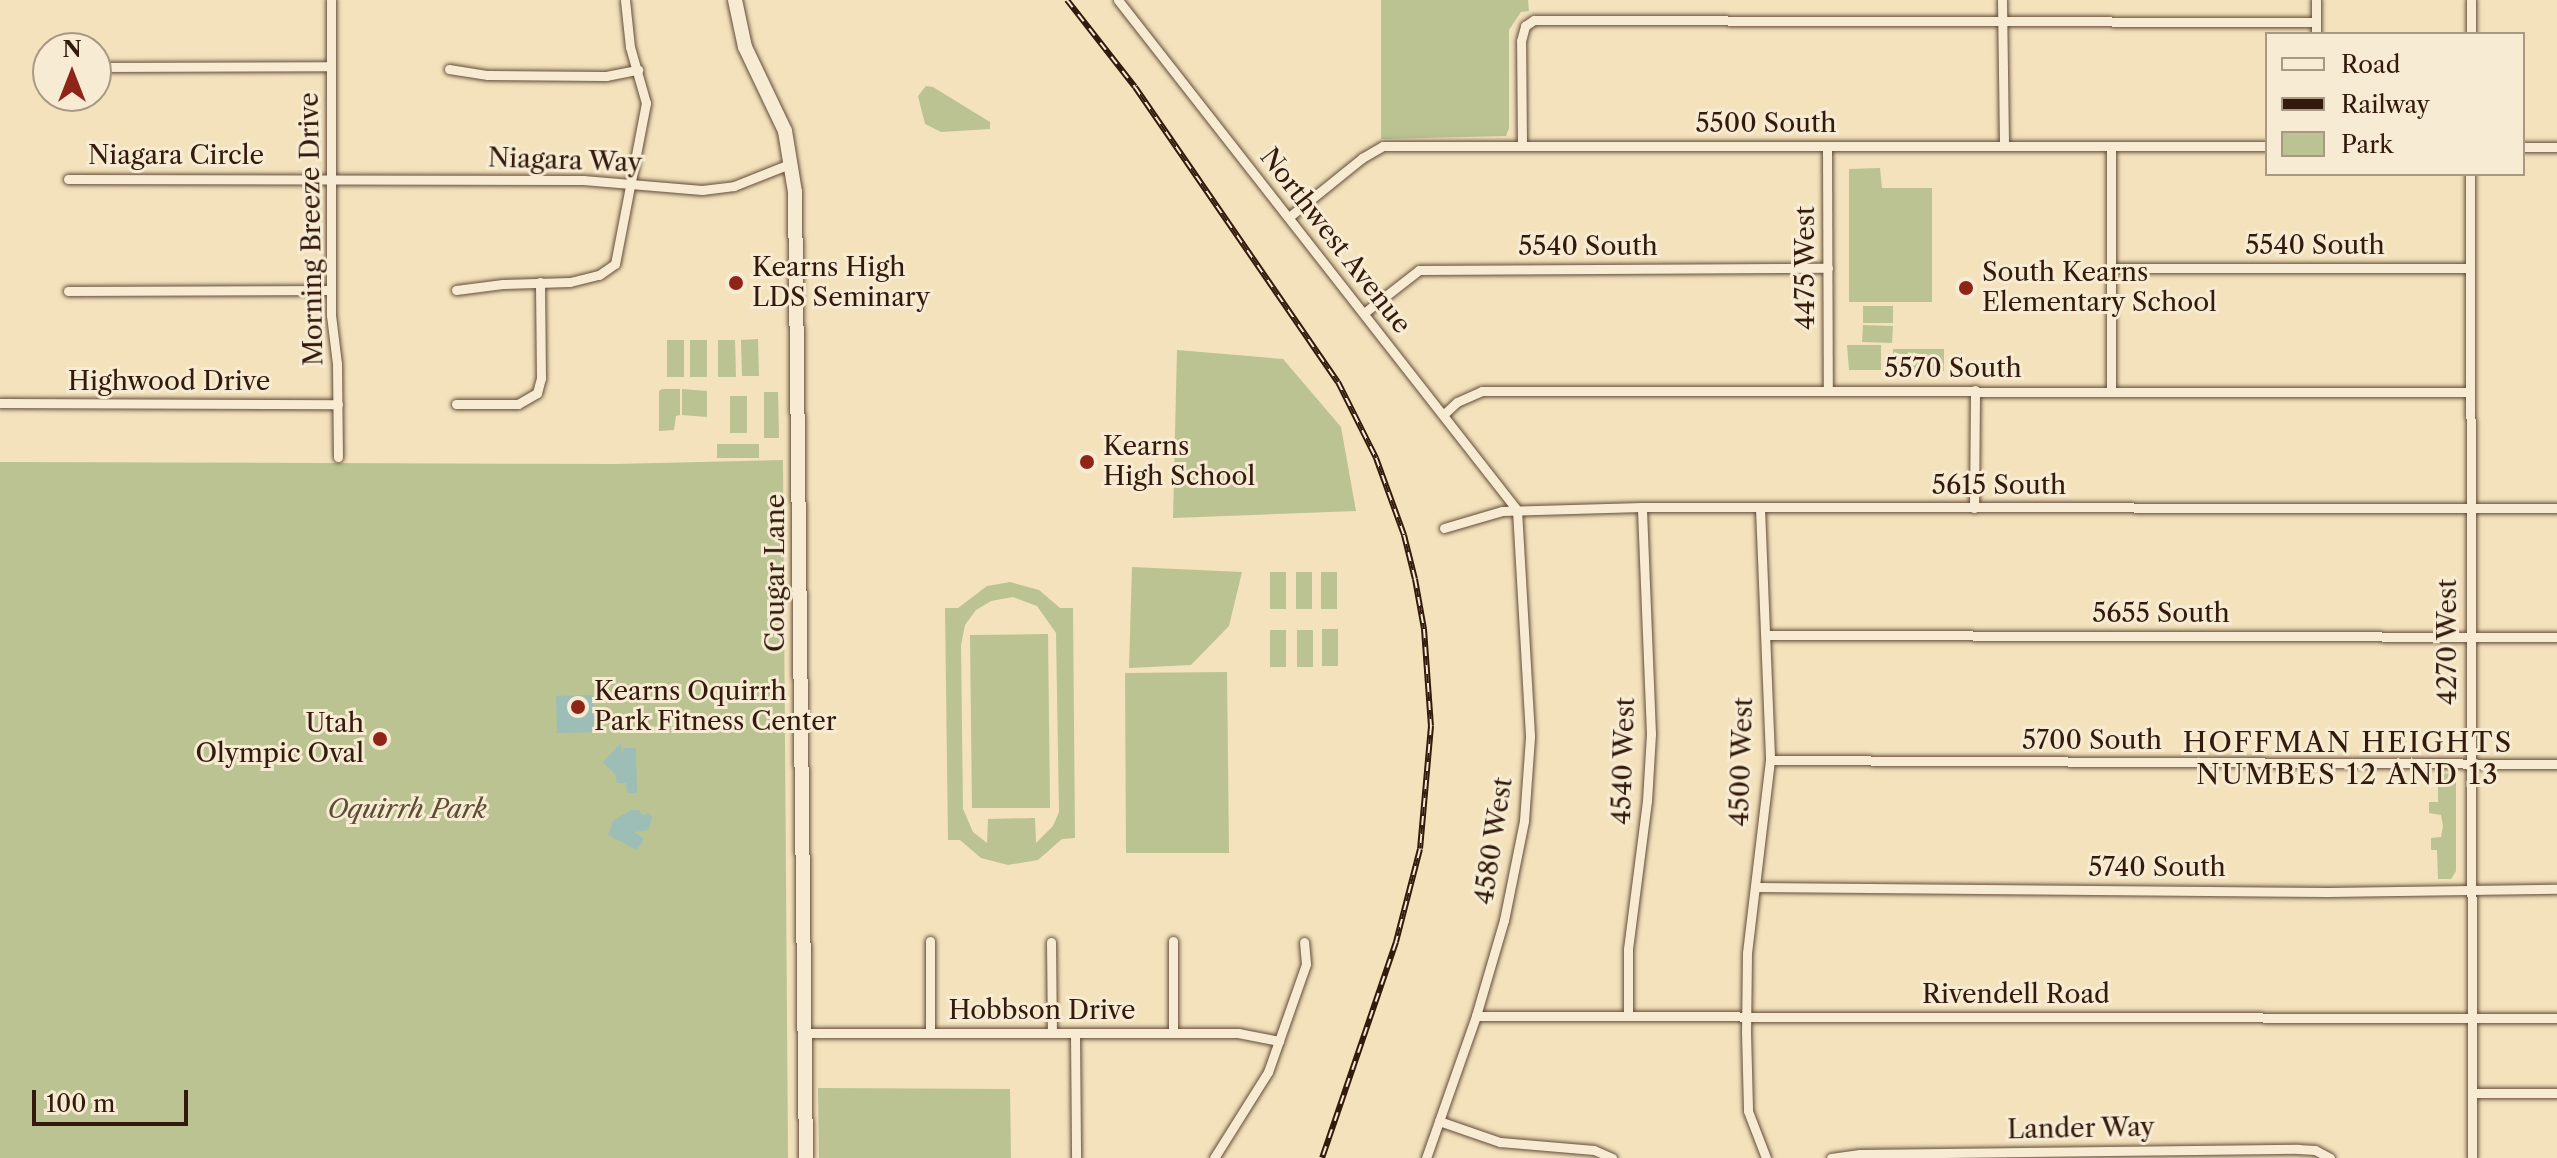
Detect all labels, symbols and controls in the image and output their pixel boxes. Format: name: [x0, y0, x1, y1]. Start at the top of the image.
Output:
north arrow: [32, 32, 112, 112]
legend: [2265, 32, 2525, 176]
text: N: [62, 36, 82, 63]
text: Road: [2341, 50, 2400, 79]
text: Railway: [2341, 90, 2430, 119]
street label: Morning Breeze Drive: [294, 92, 330, 366]
street label: 5500 South: [1695, 108, 1837, 140]
text: Park: [2341, 130, 2393, 159]
street label: Niagara Circle: [88, 140, 264, 172]
street label: Northwest Avenue: [1253, 142, 1417, 340]
street label: Niagara Way: [487, 143, 643, 179]
street label: 4475 West: [1790, 205, 1822, 331]
street label: 5540 South: [2245, 230, 2385, 262]
street label: 5540 South: [1518, 231, 1658, 263]
place label: Kearns High LDS Seminary: [752, 252, 930, 314]
place label: South Kearns Elementary School: [1982, 257, 2218, 318]
marker: Kearns High LDS Seminary: [727, 274, 745, 292]
marker: South Kearns Elementary School: [1957, 279, 1975, 297]
street label: 5570 South: [1884, 353, 2022, 385]
street label: Highwood Drive: [68, 366, 270, 398]
place label: Kearns High School: [1103, 431, 1255, 492]
marker: Kearns High School: [1078, 453, 1096, 471]
street label: 5615 South: [1932, 470, 2066, 502]
street label: Cougar Lane: [760, 494, 792, 652]
street label: 4270 West: [2432, 578, 2464, 706]
street label: 5655 South: [2092, 598, 2230, 630]
place label: Kearns Oquirrh Park Fitness Center: [594, 676, 837, 738]
street label: 4540 West: [1606, 696, 1642, 826]
street label: 4500 West: [1724, 696, 1760, 828]
marker: Kearns Oquirrh Park Fitness Center: [569, 698, 587, 716]
place label: Utah Olympic Oval: [195, 708, 364, 770]
street label: 5700 South: [2022, 725, 2162, 757]
district label: HOFFMAN HEIGHTS NUMBES 12 AND 13: [2183, 725, 2513, 791]
marker: Utah Olympic Oval: [371, 730, 389, 748]
street label: 4580 West: [1468, 775, 1520, 907]
park label: Oquirrh Park: [327, 794, 487, 826]
street label: 5740 South: [2088, 852, 2226, 884]
street label: Rivendell Road: [1922, 979, 2110, 1011]
street label: Hobbson Drive: [948, 995, 1136, 1027]
scale bar: [36, 1074, 192, 1124]
text: 100 m: [46, 1089, 115, 1118]
street label: Lander Way: [2006, 1112, 2156, 1146]

